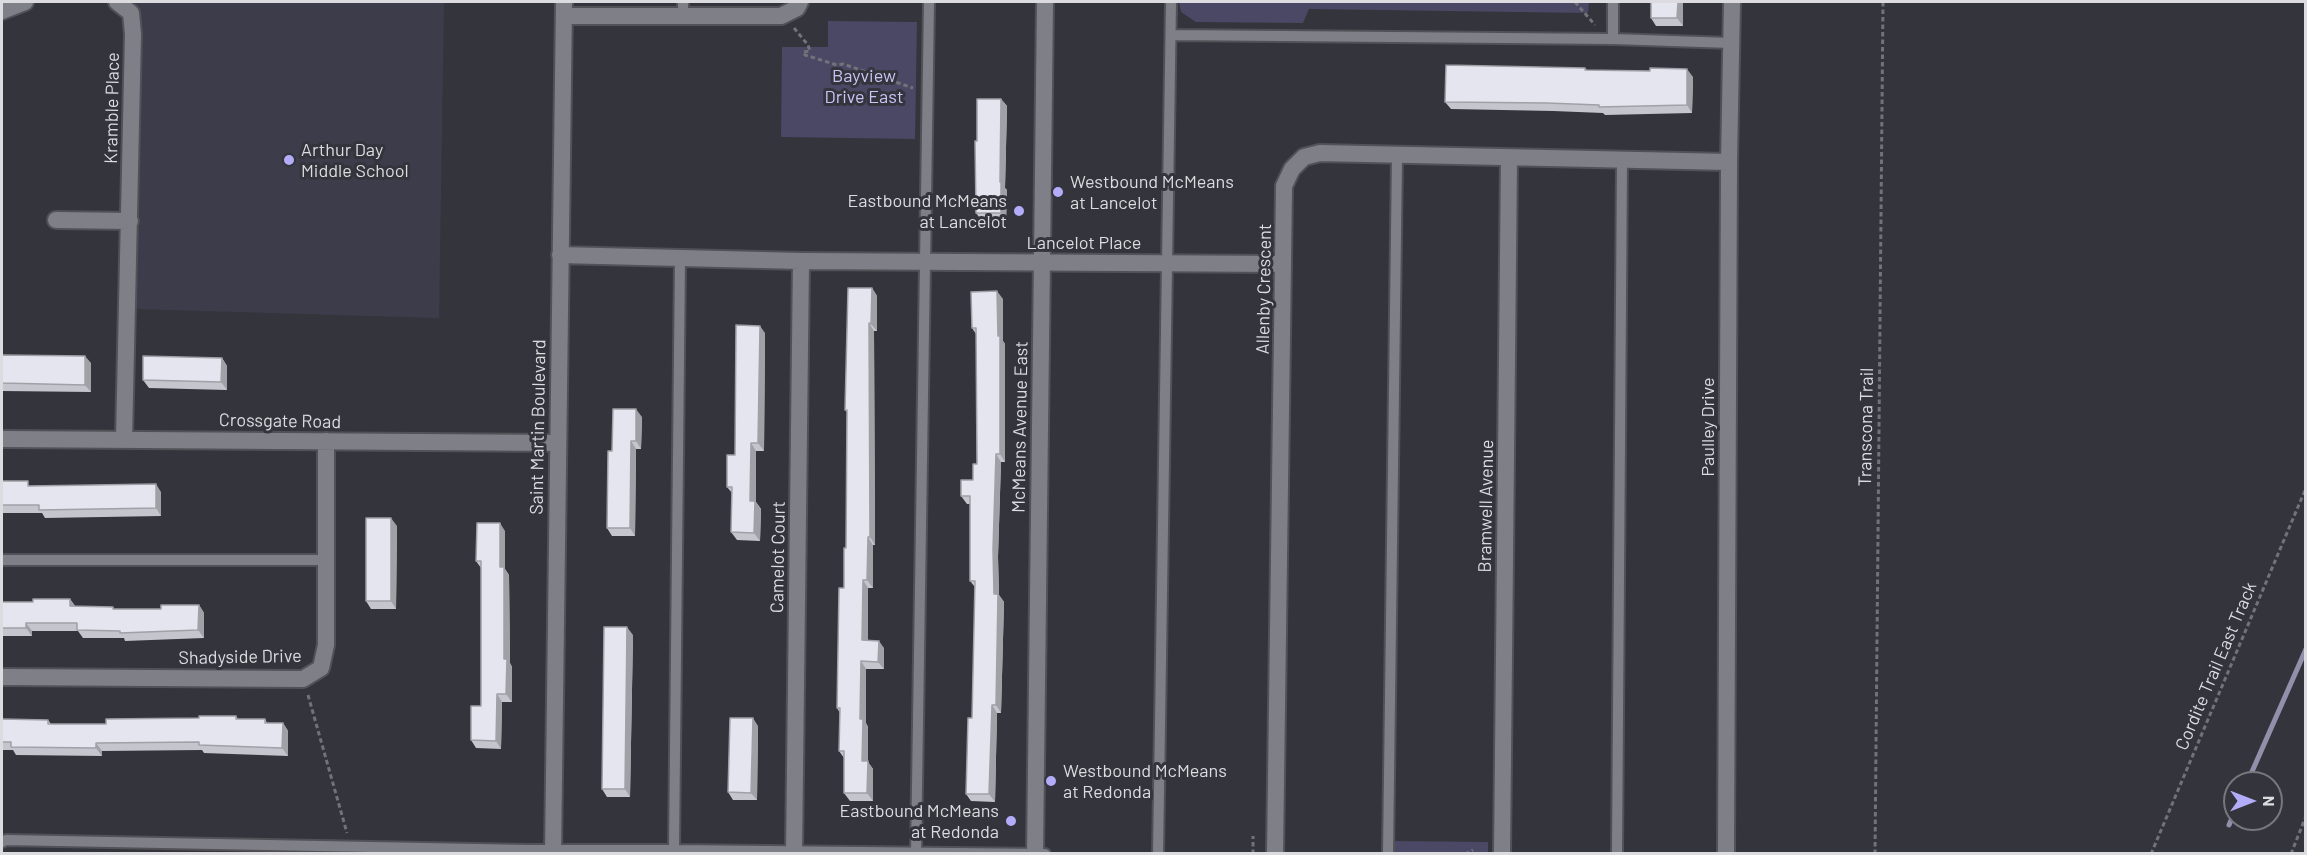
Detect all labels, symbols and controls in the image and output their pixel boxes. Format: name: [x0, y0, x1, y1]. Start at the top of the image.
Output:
street label: Kramble Place: [100, 52, 124, 164]
park label: Bayview Drive East: [825, 65, 903, 107]
place label: Arthur Day Middle School: [301, 139, 409, 182]
marker: Arthur Day Middle School: [282, 153, 296, 167]
place label: Westbound McMeans at Lancelot: [1070, 171, 1234, 213]
marker: Westbound McMeans at Lancelot: [1051, 185, 1065, 199]
place label: Eastbound McMeans at Lancelot: [847, 190, 1007, 232]
marker: Eastbound McMeans at Lancelot: [1012, 204, 1026, 218]
street label: Allenby Crescent: [1252, 223, 1276, 355]
street label: Lancelot Place: [1027, 232, 1141, 254]
street label: Saint Martin Boulevard: [526, 339, 550, 515]
street label: McMeans Avenue East: [1008, 341, 1032, 513]
street label: Transcona Trail: [1854, 367, 1878, 487]
street label: Paulley Drive: [1697, 377, 1719, 477]
street label: Crossgate Road: [219, 409, 341, 433]
street label: Bramwell Avenue: [1474, 439, 1498, 573]
street label: Camelot Court: [766, 501, 790, 613]
street label: Cordite Trail East Track: [2171, 579, 2261, 753]
street label: Shadyside Drive: [178, 645, 302, 669]
place label: Westbound McMeans at Redonda: [1063, 760, 1227, 802]
north arrow: [2223, 771, 2283, 831]
marker: Westbound McMeans at Redonda: [1044, 774, 1058, 788]
text: N: [2260, 796, 2279, 806]
place label: Eastbound McMeans at Redonda: [839, 800, 999, 842]
marker: Eastbound McMeans at Redonda: [1004, 814, 1018, 828]

